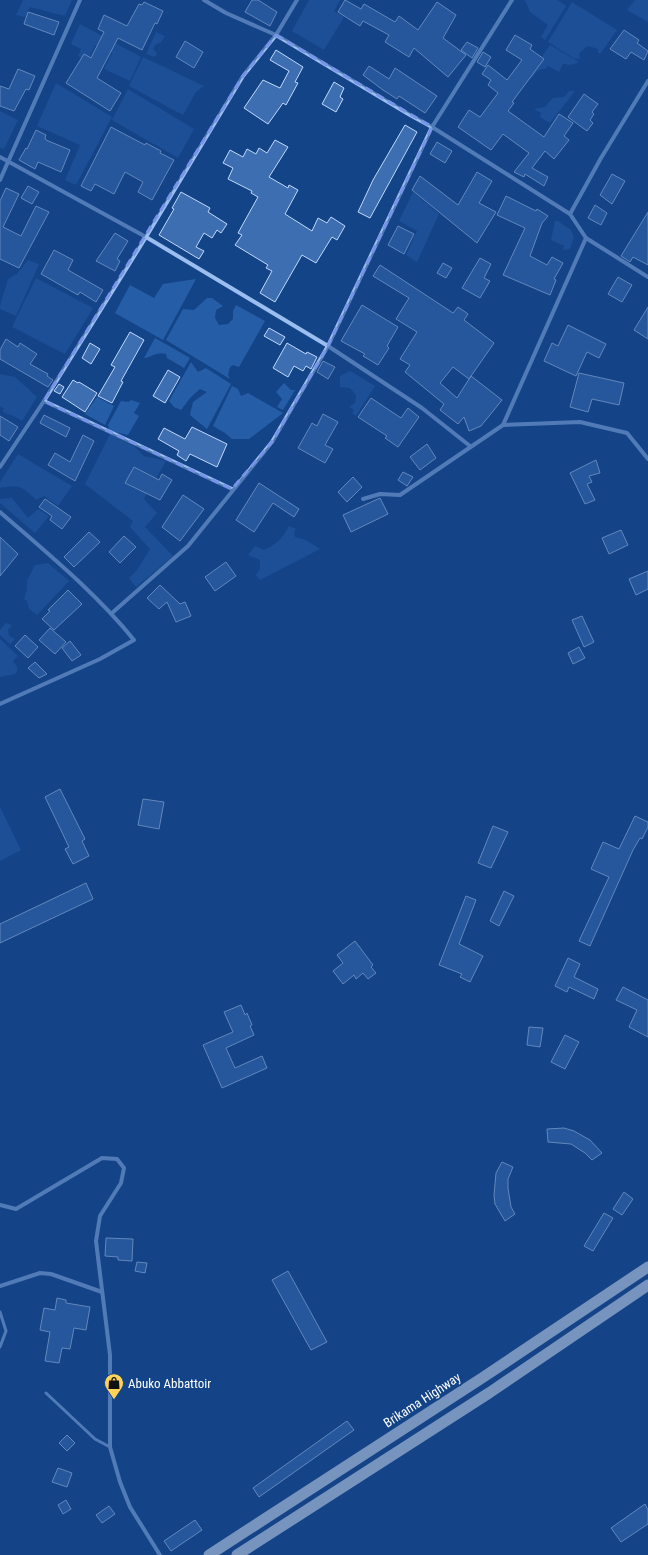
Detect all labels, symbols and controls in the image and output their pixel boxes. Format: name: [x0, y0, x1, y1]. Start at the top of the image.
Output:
street label: Brikama Highway: [381, 1369, 464, 1430]
shop icon: Abuko Abbattoir: [103, 1372, 125, 1400]
place label: Abuko Abbattoir: [128, 1376, 211, 1391]

